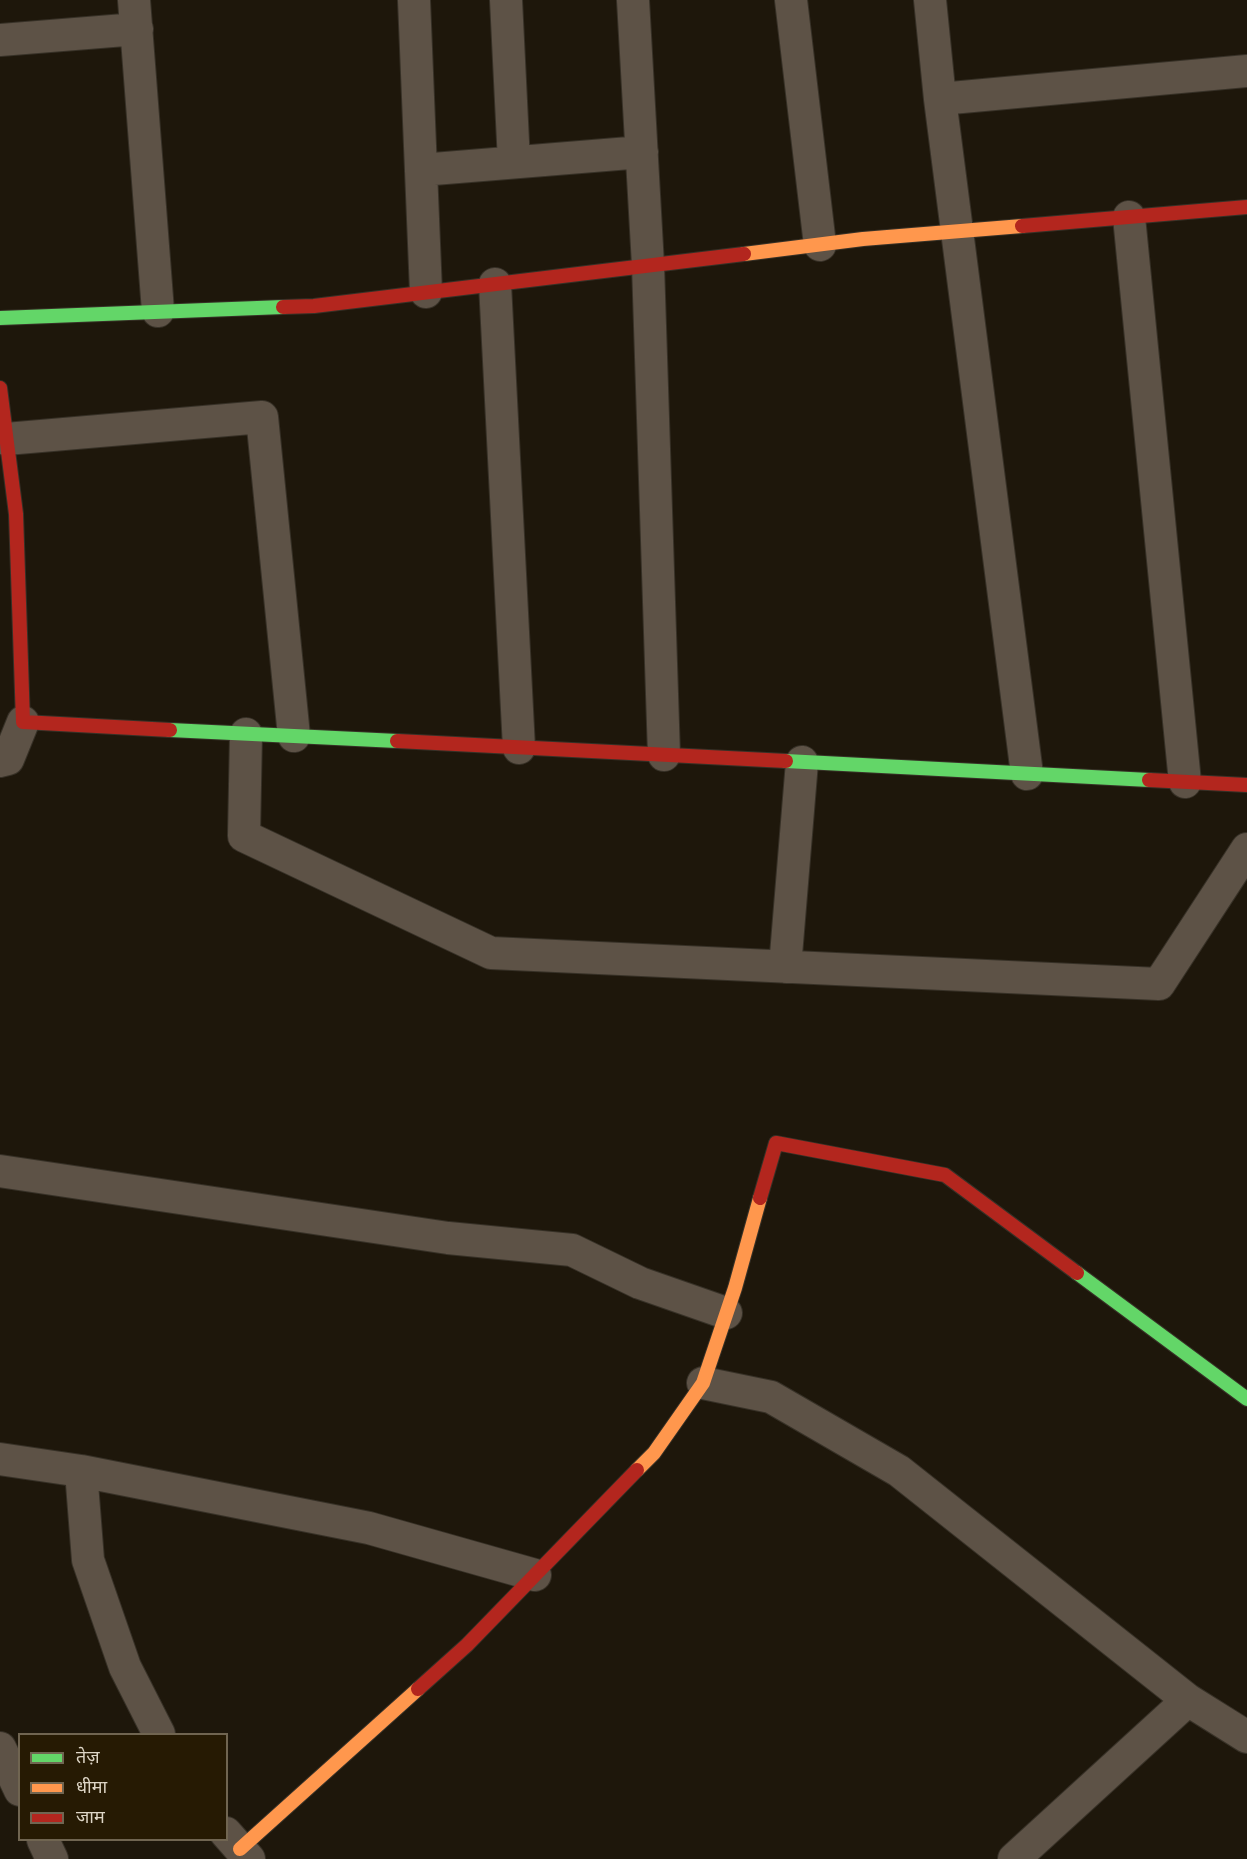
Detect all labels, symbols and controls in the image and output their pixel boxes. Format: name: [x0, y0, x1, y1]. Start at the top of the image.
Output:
legend: [18, 1733, 228, 1841]
text: तेज़: [76, 1749, 100, 1767]
text: धीमा: [76, 1779, 107, 1797]
text: जाम: [76, 1809, 105, 1827]

